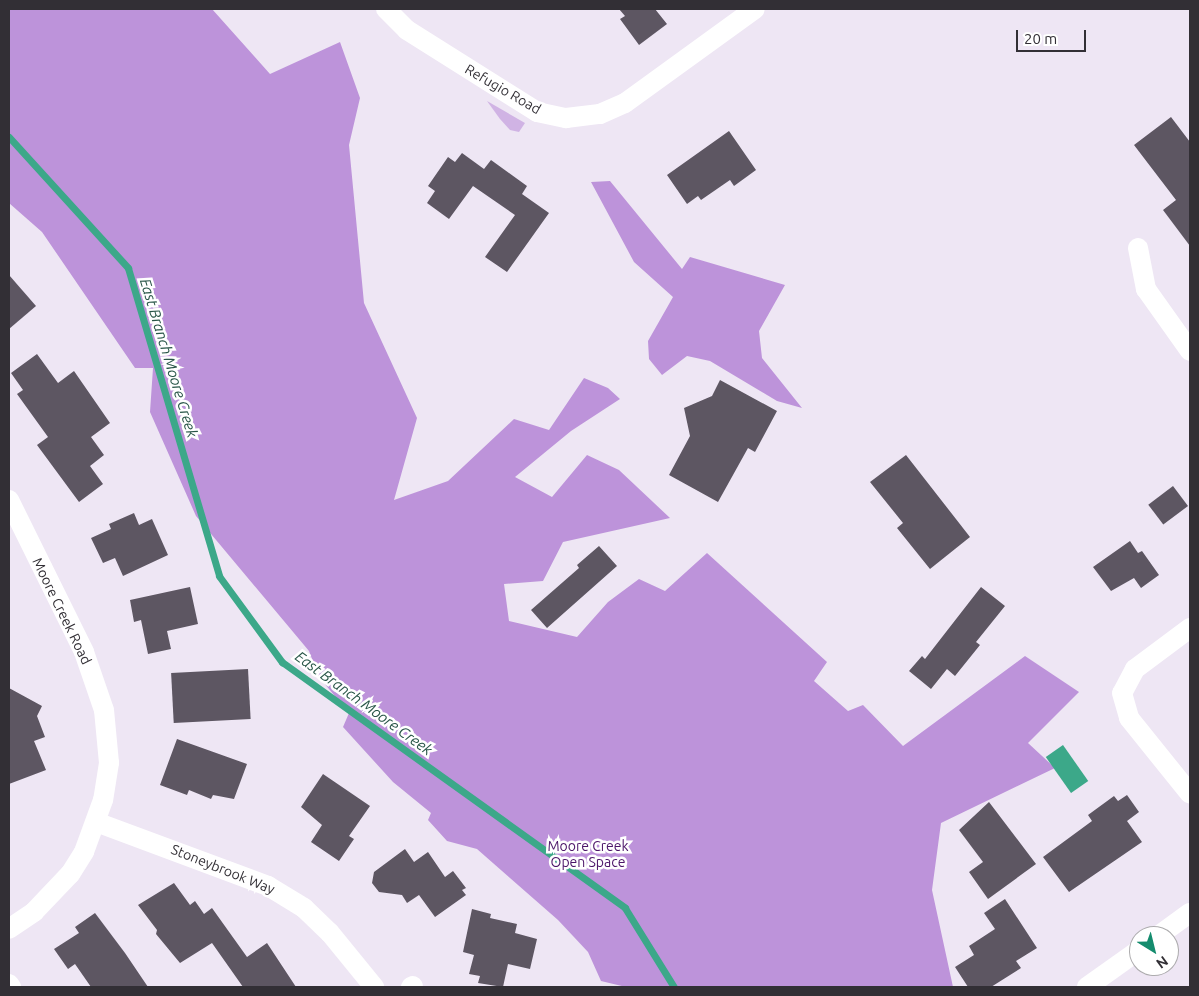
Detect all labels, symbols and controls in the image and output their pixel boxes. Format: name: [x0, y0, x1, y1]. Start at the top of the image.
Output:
scale bar: [1019, 20, 1089, 52]
text: 20 m: [1024, 30, 1057, 47]
street label: Refugio Road: [462, 61, 544, 117]
water label: East Branch Moore Creek: [136, 276, 202, 440]
street label: Moore Creek Road: [29, 555, 95, 667]
water label: East Branch Moore Creek: [292, 647, 436, 759]
park label: Moore Creek Open Space: [547, 838, 629, 870]
street label: Stoneybrook Way: [169, 841, 277, 897]
north arrow: [1129, 926, 1179, 976]
text: N: [1153, 953, 1171, 972]

